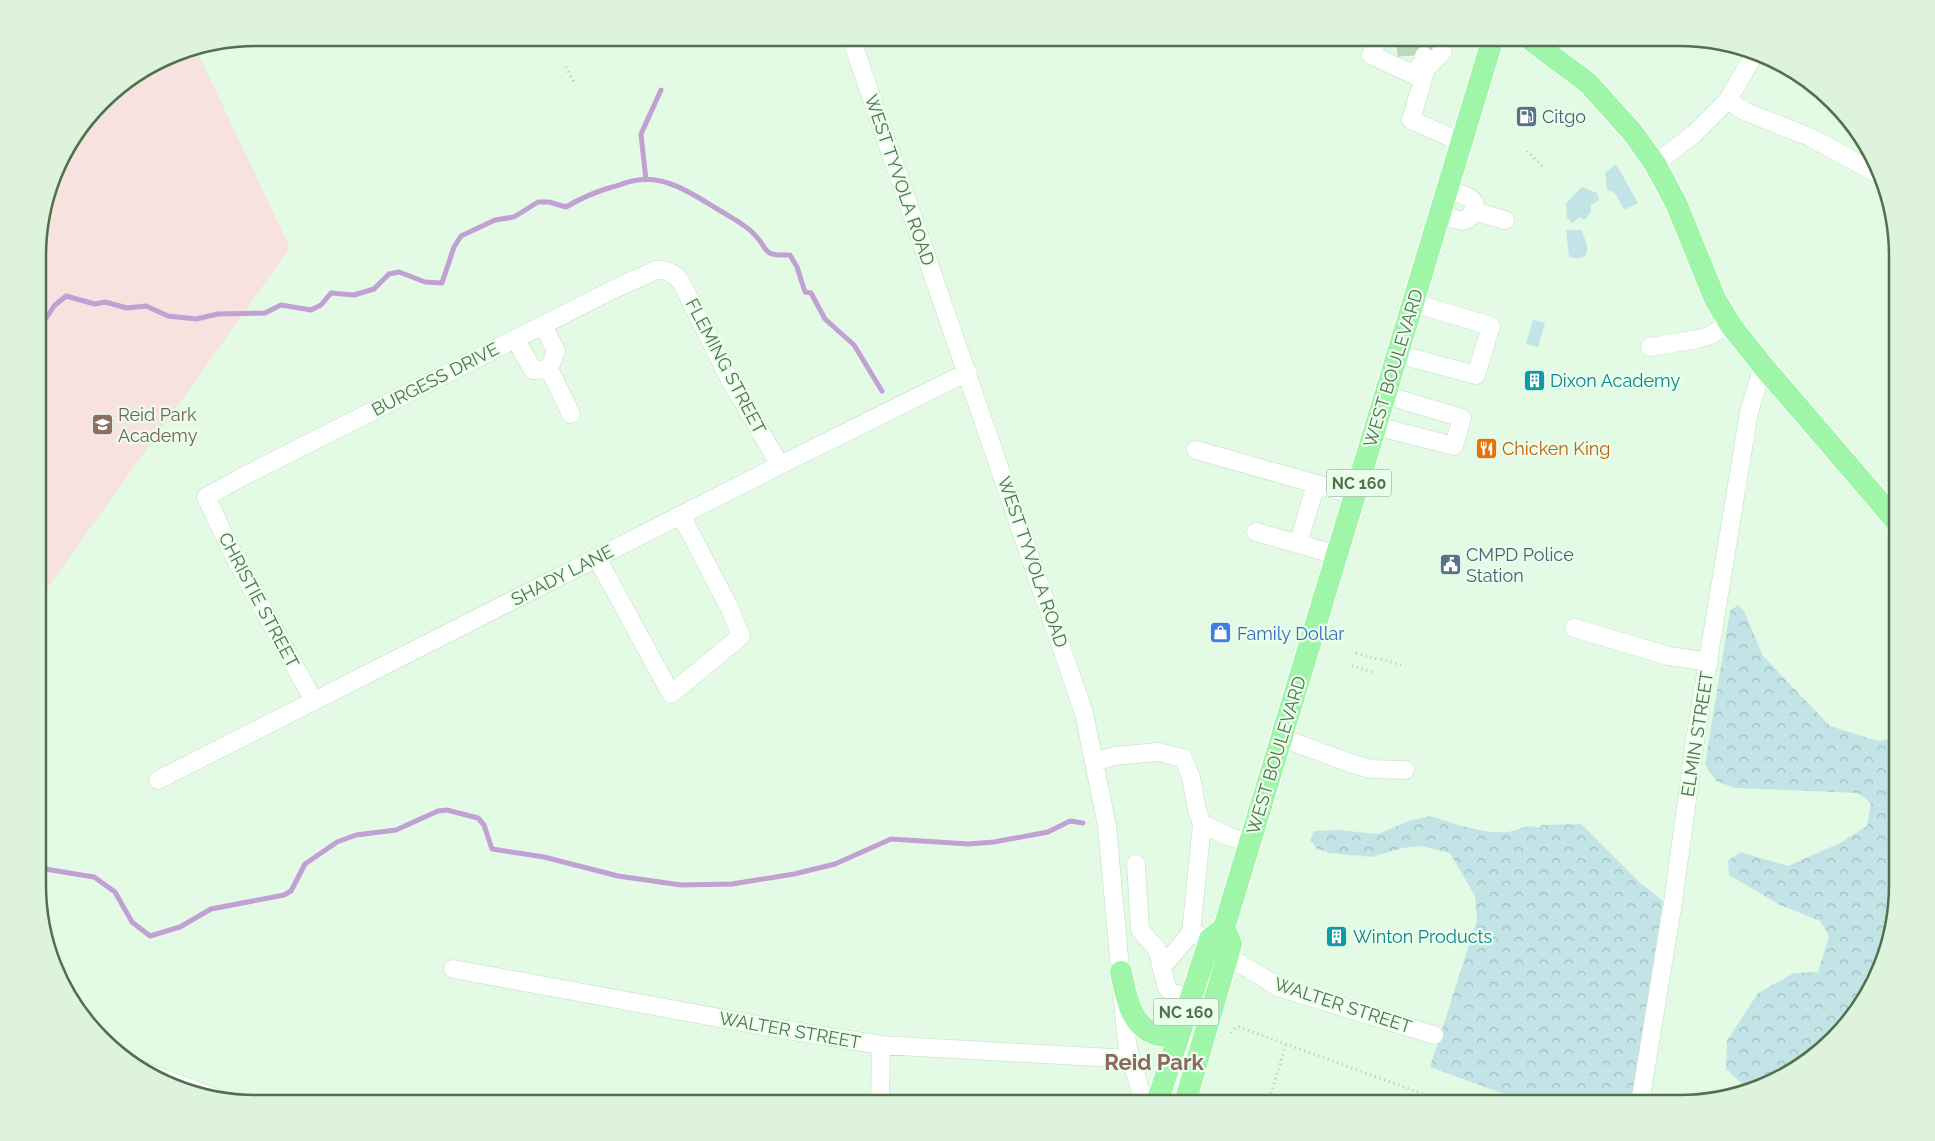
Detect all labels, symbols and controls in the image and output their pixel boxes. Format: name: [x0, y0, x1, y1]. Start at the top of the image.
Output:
street label: WEST TYVOLA ROAD: [861, 92, 939, 268]
fuel station icon: Citgo: [1514, 104, 1538, 128]
place label: Citgo: [1542, 106, 1586, 127]
street label: WEST BOULEVARD: [1359, 286, 1427, 450]
street label: FLEMING STREET: [681, 295, 771, 437]
street label: BURGESS DRIVE: [368, 338, 502, 420]
building icon: Dixon Academy: [1522, 368, 1546, 392]
place label: Dixon Academy: [1550, 370, 1680, 391]
place label: Reid Park Academy: [118, 404, 198, 446]
school or university icon: Reid Park Academy: [90, 412, 114, 436]
restaurant icon: Chicken King: [1474, 436, 1498, 460]
place label: Chicken King: [1502, 438, 1610, 459]
road number: NC 160: [1326, 469, 1392, 496]
street label: WEST TYVOLA ROAD: [994, 474, 1072, 650]
street label: CHRISTIE STREET: [214, 529, 304, 671]
street label: SHADY LANE: [507, 540, 617, 610]
place label: CMPD Police Station: [1466, 544, 1574, 586]
public building icon: CMPD Police Station: [1438, 552, 1462, 576]
shop icon: Family Dollar: [1209, 621, 1233, 645]
place label: Family Dollar: [1237, 623, 1345, 644]
street label: ELMIN STREET: [1677, 670, 1717, 798]
street label: WEST BOULEVARD: [1242, 673, 1310, 837]
building icon: Winton Products: [1325, 924, 1349, 948]
place label: Winton Products: [1353, 926, 1493, 947]
street label: WALTER STREET: [1272, 973, 1414, 1037]
road number: NC 160: [1154, 999, 1218, 1026]
street label: WALTER STREET: [718, 1007, 862, 1053]
district label: Reid Park: [1104, 1049, 1204, 1075]

